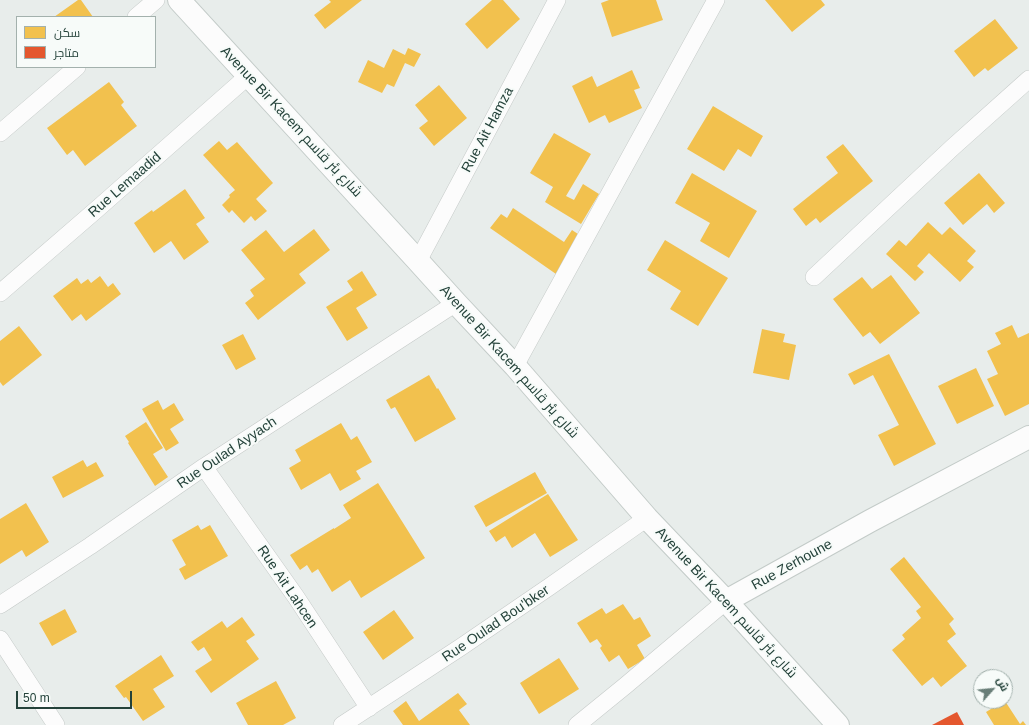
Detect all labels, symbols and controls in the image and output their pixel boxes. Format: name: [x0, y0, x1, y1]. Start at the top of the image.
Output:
legend: [16, 16, 156, 68]
text: سكن: [54, 26, 80, 40]
street label: Avenue Bir Kacem شارع بئر قاسم: [217, 43, 365, 201]
text: متاجر: [54, 46, 79, 60]
street label: Rue Ait Hamza: [458, 84, 518, 176]
street label: Rue Lemaadid: [85, 149, 165, 221]
street label: Avenue Bir Kacem شارع بئر قاسم: [436, 282, 582, 442]
street label: Rue Oulad Ayyach: [174, 413, 280, 493]
street label: Avenue Bir Kacem شارع بئر قاسم: [652, 524, 800, 682]
street label: Rue Zerhoune: [749, 536, 835, 594]
street label: Rue Ait Lahcen: [253, 543, 321, 631]
street label: Rue Oulad Bou'bker: [439, 582, 553, 666]
north arrow: [973, 669, 1013, 709]
text: ش: [994, 675, 1011, 693]
scale bar: [18, 683, 134, 709]
text: 50 m: [23, 691, 50, 705]

